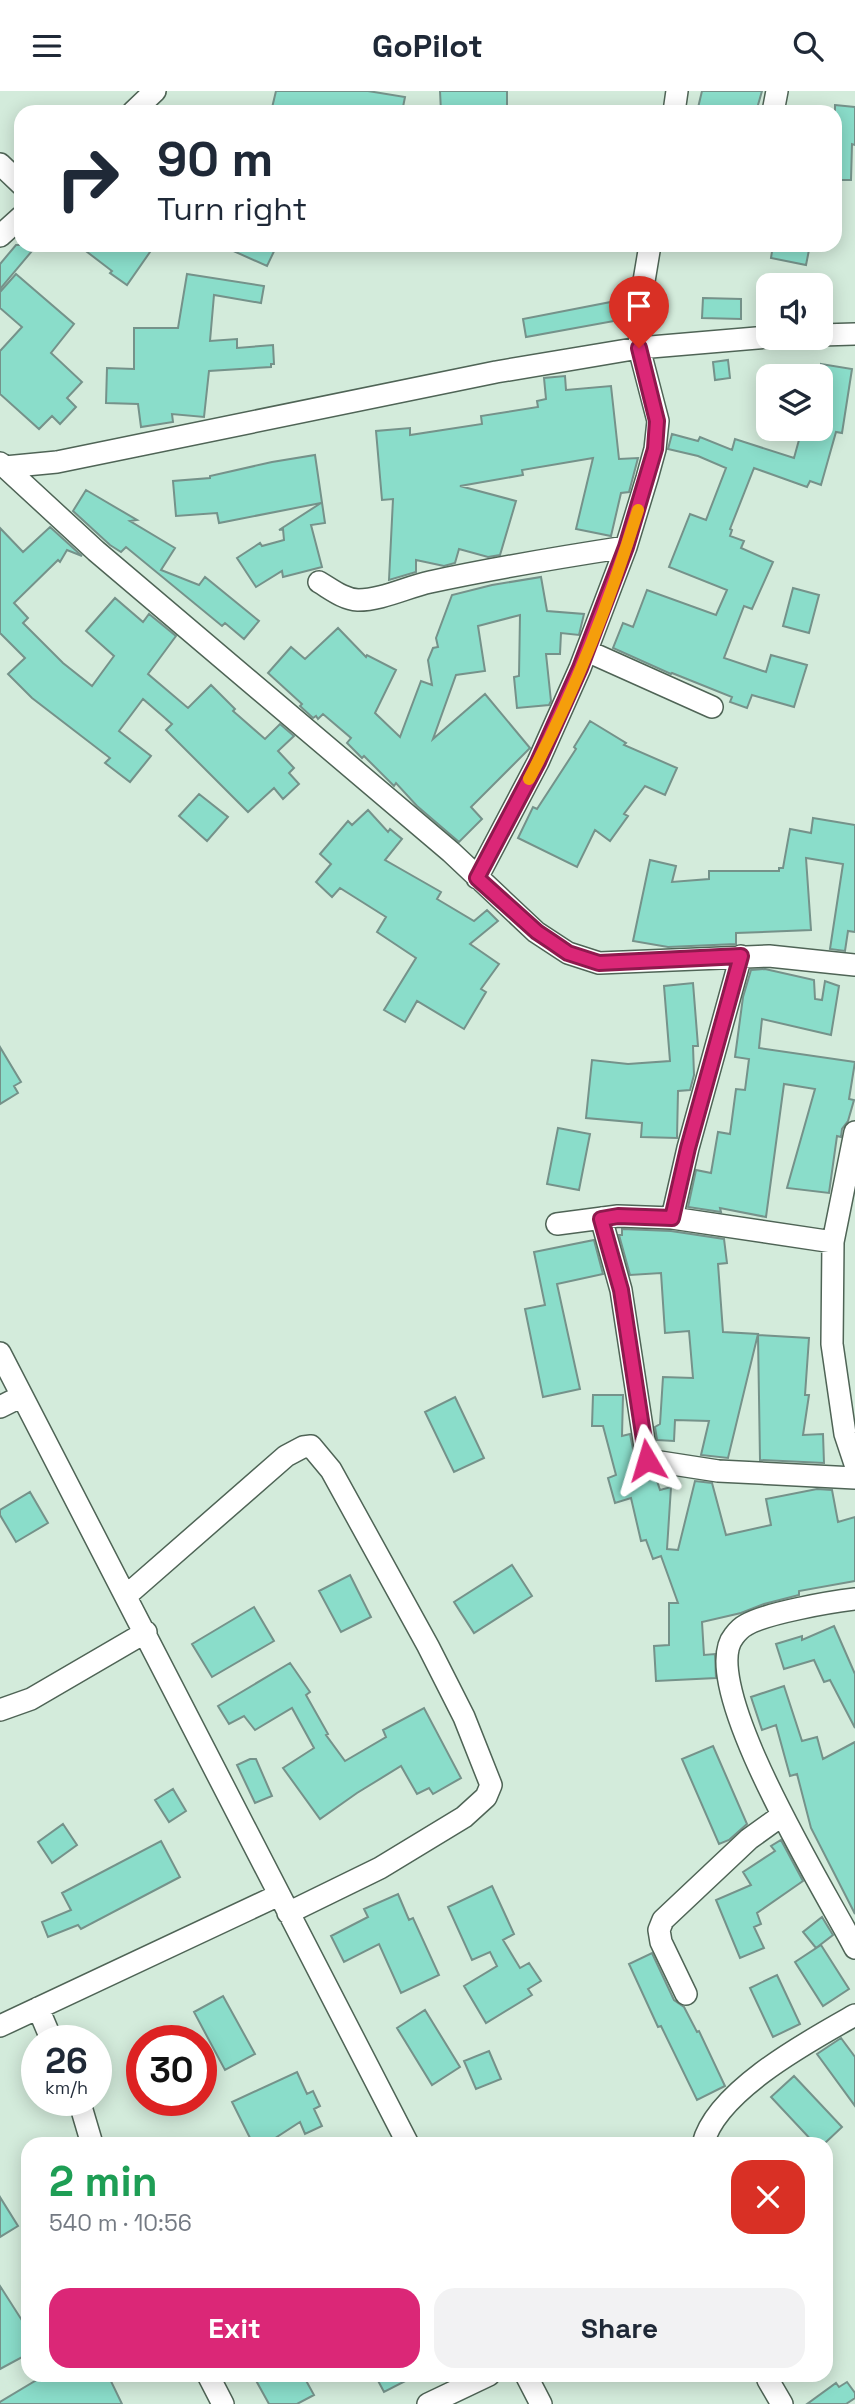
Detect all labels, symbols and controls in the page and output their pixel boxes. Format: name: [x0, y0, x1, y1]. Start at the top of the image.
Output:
text: GoPilot: [372, 26, 483, 66]
icon: menu: [28, 27, 66, 65]
icon: search: [789, 27, 827, 65]
text: 90 m: [157, 128, 273, 190]
icon: right: [42, 133, 133, 224]
text: Turn right: [157, 189, 307, 229]
map controls: [756, 273, 833, 441]
button: sound: [756, 273, 833, 350]
pin: [609, 276, 669, 348]
icon: arrive: [620, 287, 658, 325]
button: layers: [756, 364, 833, 441]
position arrow: [610, 1423, 684, 1497]
speed limit sign: 30: [126, 2025, 217, 2116]
text: 26: [45, 2039, 88, 2083]
text: km/h: [45, 2076, 88, 2099]
text: 2 min: [49, 2155, 158, 2208]
button: close: [731, 2160, 805, 2234]
text: 540 m · 10:56: [49, 2208, 192, 2238]
button: Exit: [49, 2288, 420, 2368]
button: Share: [434, 2288, 805, 2368]

